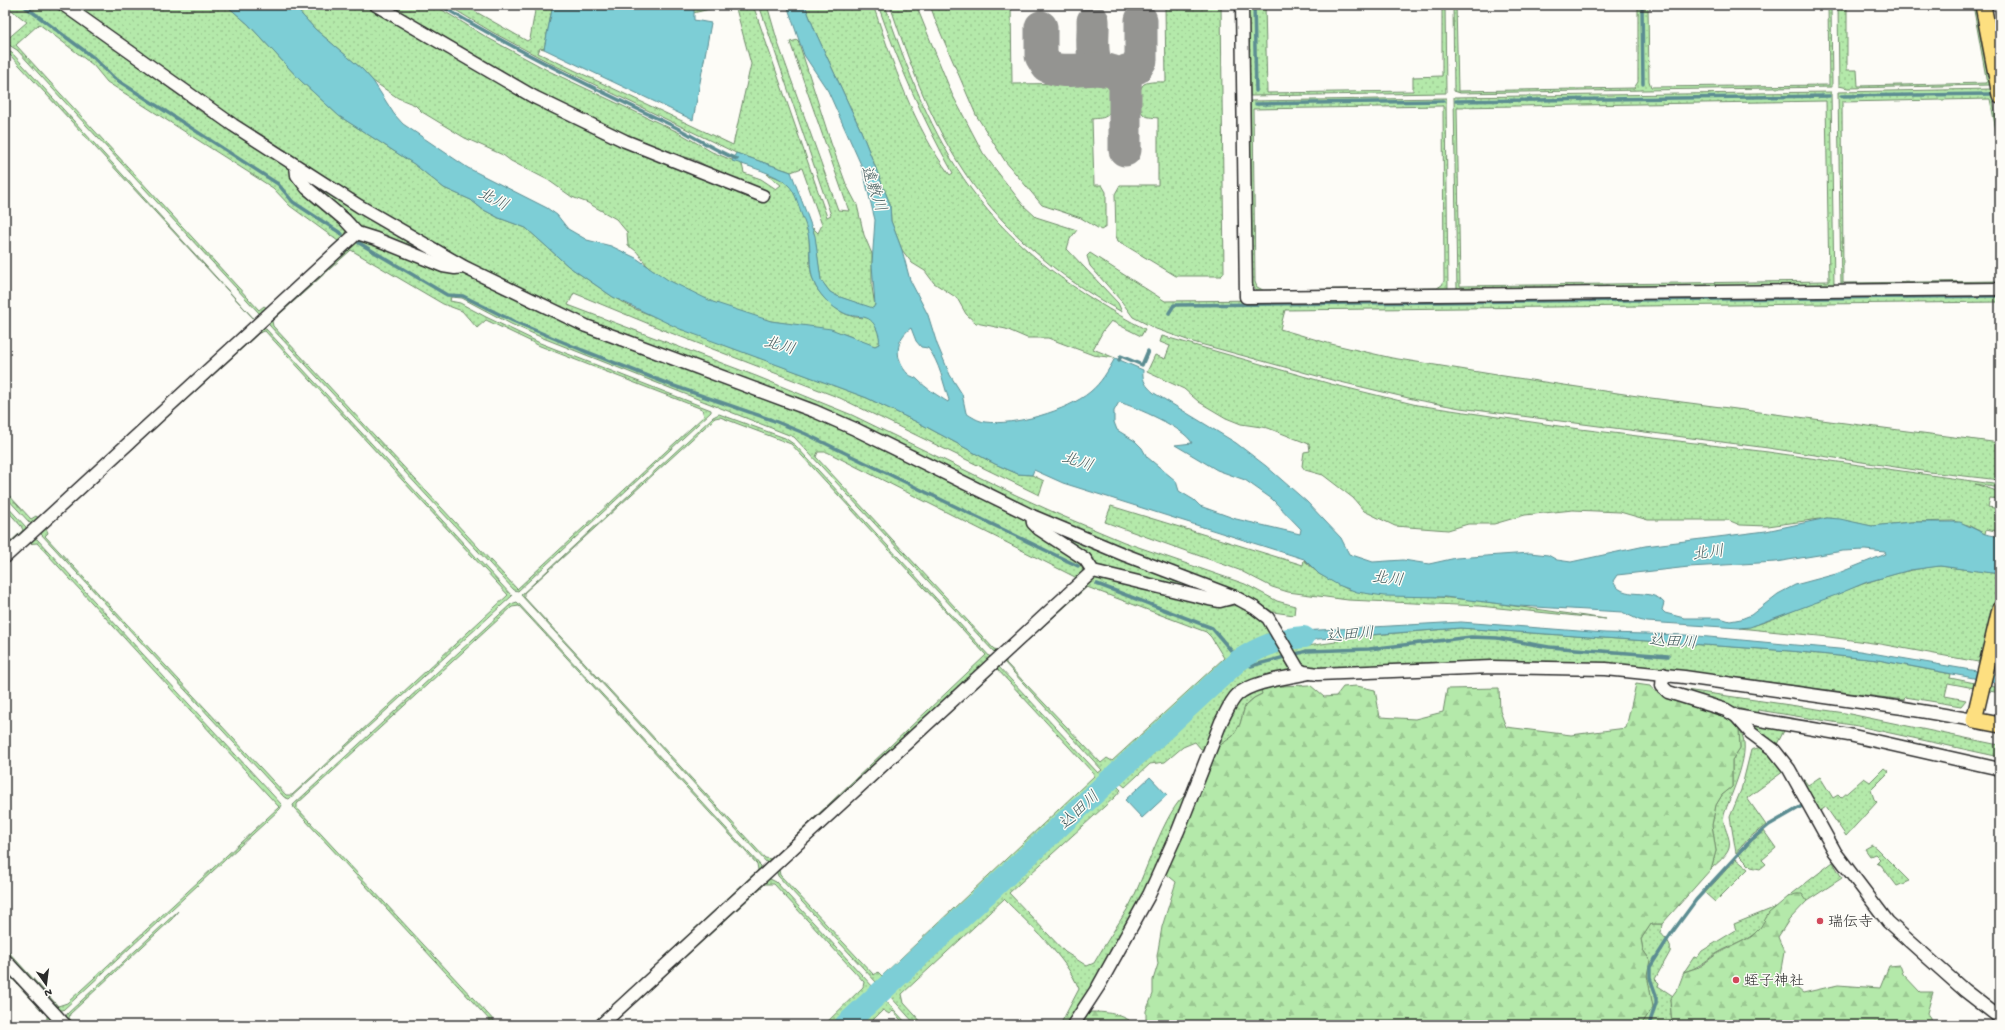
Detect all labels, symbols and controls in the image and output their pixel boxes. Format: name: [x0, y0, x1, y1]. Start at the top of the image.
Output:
water label: 遠敷川: [855, 163, 889, 215]
water label: 北川: [474, 184, 511, 217]
water label: 北川: [761, 333, 797, 361]
water label: 北川: [1059, 448, 1095, 477]
water label: 北川: [1691, 542, 1725, 566]
water label: 北川: [1371, 568, 1405, 592]
water label: 込田川: [1326, 624, 1375, 648]
water label: 込田川: [1648, 631, 1697, 655]
water label: 込田川: [1056, 788, 1104, 835]
place label: 瑞伝寺: [1828, 913, 1873, 932]
marker: 瑞伝寺: [1815, 916, 1825, 926]
north arrow: [26, 964, 66, 1004]
place label: 蛭子神社: [1744, 972, 1804, 991]
marker: 蛭子神社: [1731, 975, 1741, 985]
text: N: [43, 985, 53, 998]

